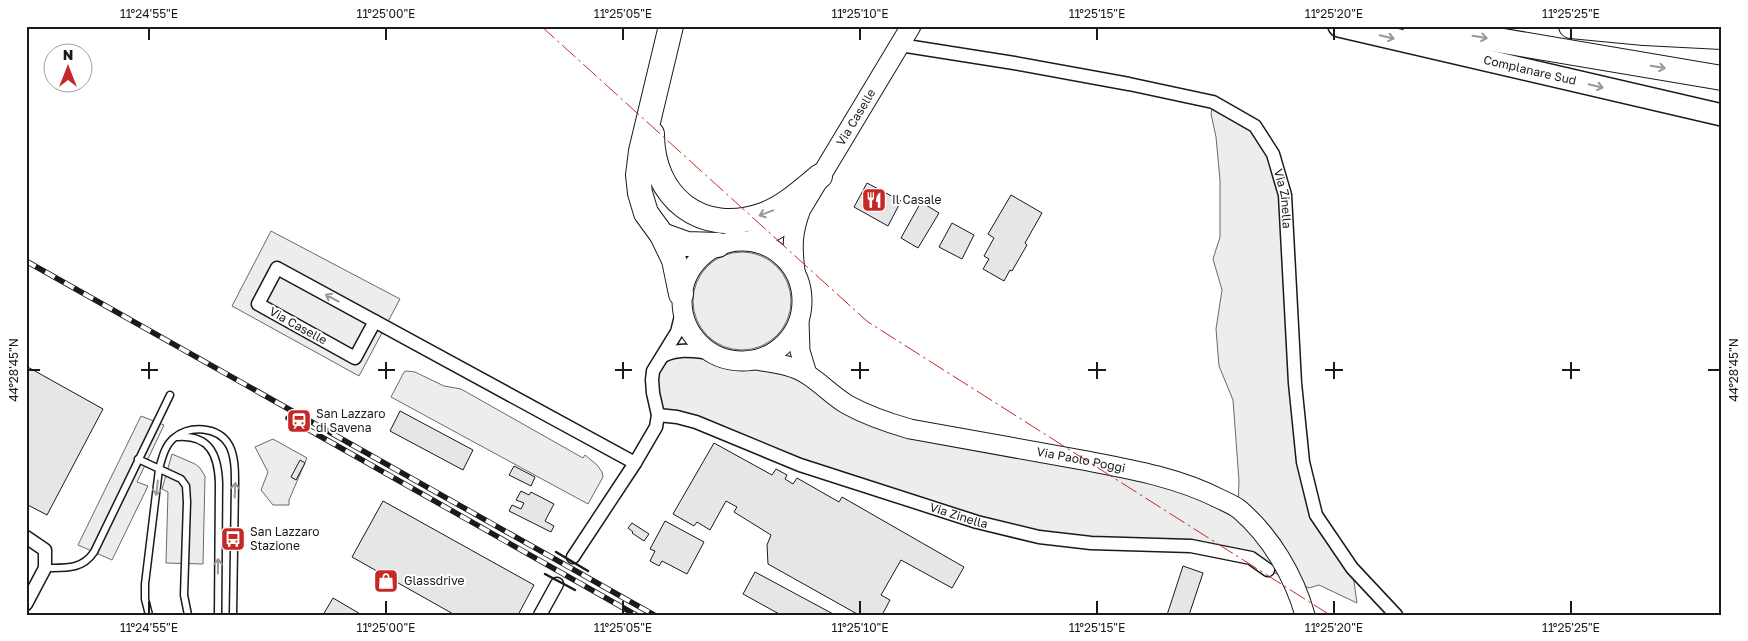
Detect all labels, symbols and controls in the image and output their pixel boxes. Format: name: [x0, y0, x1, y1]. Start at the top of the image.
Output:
text: 11°24'55"E: [120, 6, 178, 21]
text: 11°25'00"E: [357, 6, 415, 21]
text: 11°25'05"E: [594, 6, 652, 21]
text: 11°25'10"E: [831, 6, 889, 21]
text: 11°25'15"E: [1069, 6, 1125, 21]
text: 11°25'20"E: [1305, 6, 1363, 21]
text: 11°25'25"E: [1542, 6, 1600, 21]
one-way arrow: [1378, 33, 1394, 42]
one-way arrow: [1472, 33, 1488, 43]
north arrow: [42, 42, 92, 92]
text: N: [63, 46, 73, 63]
street label: Complanare Sud: [1482, 52, 1578, 88]
one-way arrow: [1649, 62, 1665, 72]
one-way arrow: [1588, 82, 1604, 91]
street label: Via Caselle: [833, 86, 879, 148]
street label: Via Zinella: [1271, 167, 1295, 229]
restaurant icon: Il Casale: [861, 187, 887, 213]
place label: Il Casale: [892, 192, 941, 207]
one-way arrow: [759, 209, 774, 219]
one-way arrow: [325, 293, 340, 302]
street label: Via Caselle: [267, 304, 330, 348]
text: 44°28'45"N: [6, 338, 21, 402]
text: 44°28'45"N: [1726, 338, 1741, 402]
place label: San Lazzaro di Savena: [316, 406, 385, 435]
station icon: San Lazzaro di Savena: [286, 408, 312, 434]
street label: Via Paolo Poggi: [1036, 444, 1127, 475]
one-way arrow: [152, 479, 162, 495]
one-way arrow: [230, 482, 240, 498]
street label: Via Zinella: [928, 499, 989, 531]
place label: San Lazzaro Stazione: [250, 524, 319, 553]
bus stop icon: San Lazzaro Stazione: [220, 526, 246, 552]
one-way arrow: [213, 558, 223, 574]
shop icon: Glassdrive: [373, 568, 399, 594]
place label: Glassdrive: [404, 573, 465, 588]
text: 11°24'55"E: [120, 620, 178, 635]
text: 11°25'00"E: [357, 620, 415, 635]
text: 11°25'05"E: [594, 620, 652, 635]
text: 11°25'10"E: [831, 620, 889, 635]
text: 11°25'15"E: [1069, 620, 1125, 635]
text: 11°25'20"E: [1305, 620, 1363, 635]
text: 11°25'25"E: [1542, 620, 1600, 635]

